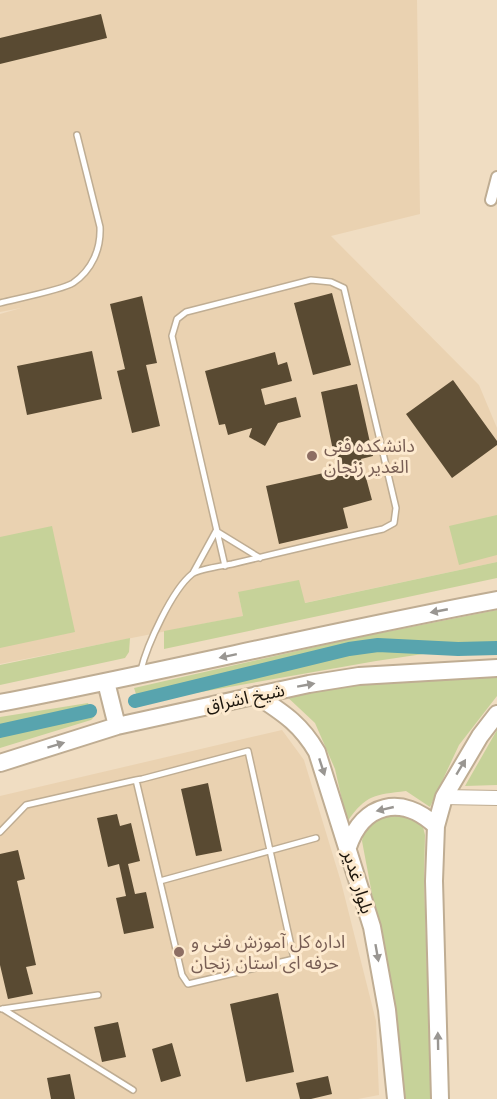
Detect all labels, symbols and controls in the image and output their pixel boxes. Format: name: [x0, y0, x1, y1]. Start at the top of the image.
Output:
place label: دانشکده فنی الغدیر زنجان: [324, 435, 415, 478]
marker: دانشکده فنی الغدیر زنجان: [305, 449, 319, 463]
one-way arrow: [430, 607, 449, 616]
one-way arrow: [219, 652, 238, 661]
street label: شیخ اشراق: [203, 679, 287, 719]
one-way arrow: [297, 680, 316, 689]
one-way arrow: [47, 740, 65, 749]
one-way arrow: [317, 758, 327, 776]
one-way arrow: [456, 758, 466, 775]
one-way arrow: [376, 805, 394, 815]
street label: بلوار غدیر: [338, 847, 378, 916]
place label: اداره کل آموزش فنی و حرفه ای استان زنجان: [191, 931, 345, 974]
one-way arrow: [373, 944, 382, 963]
marker: اداره کل آموزش فنی و حرفه ای استان زنجان: [172, 945, 186, 959]
one-way arrow: [434, 1031, 443, 1050]

